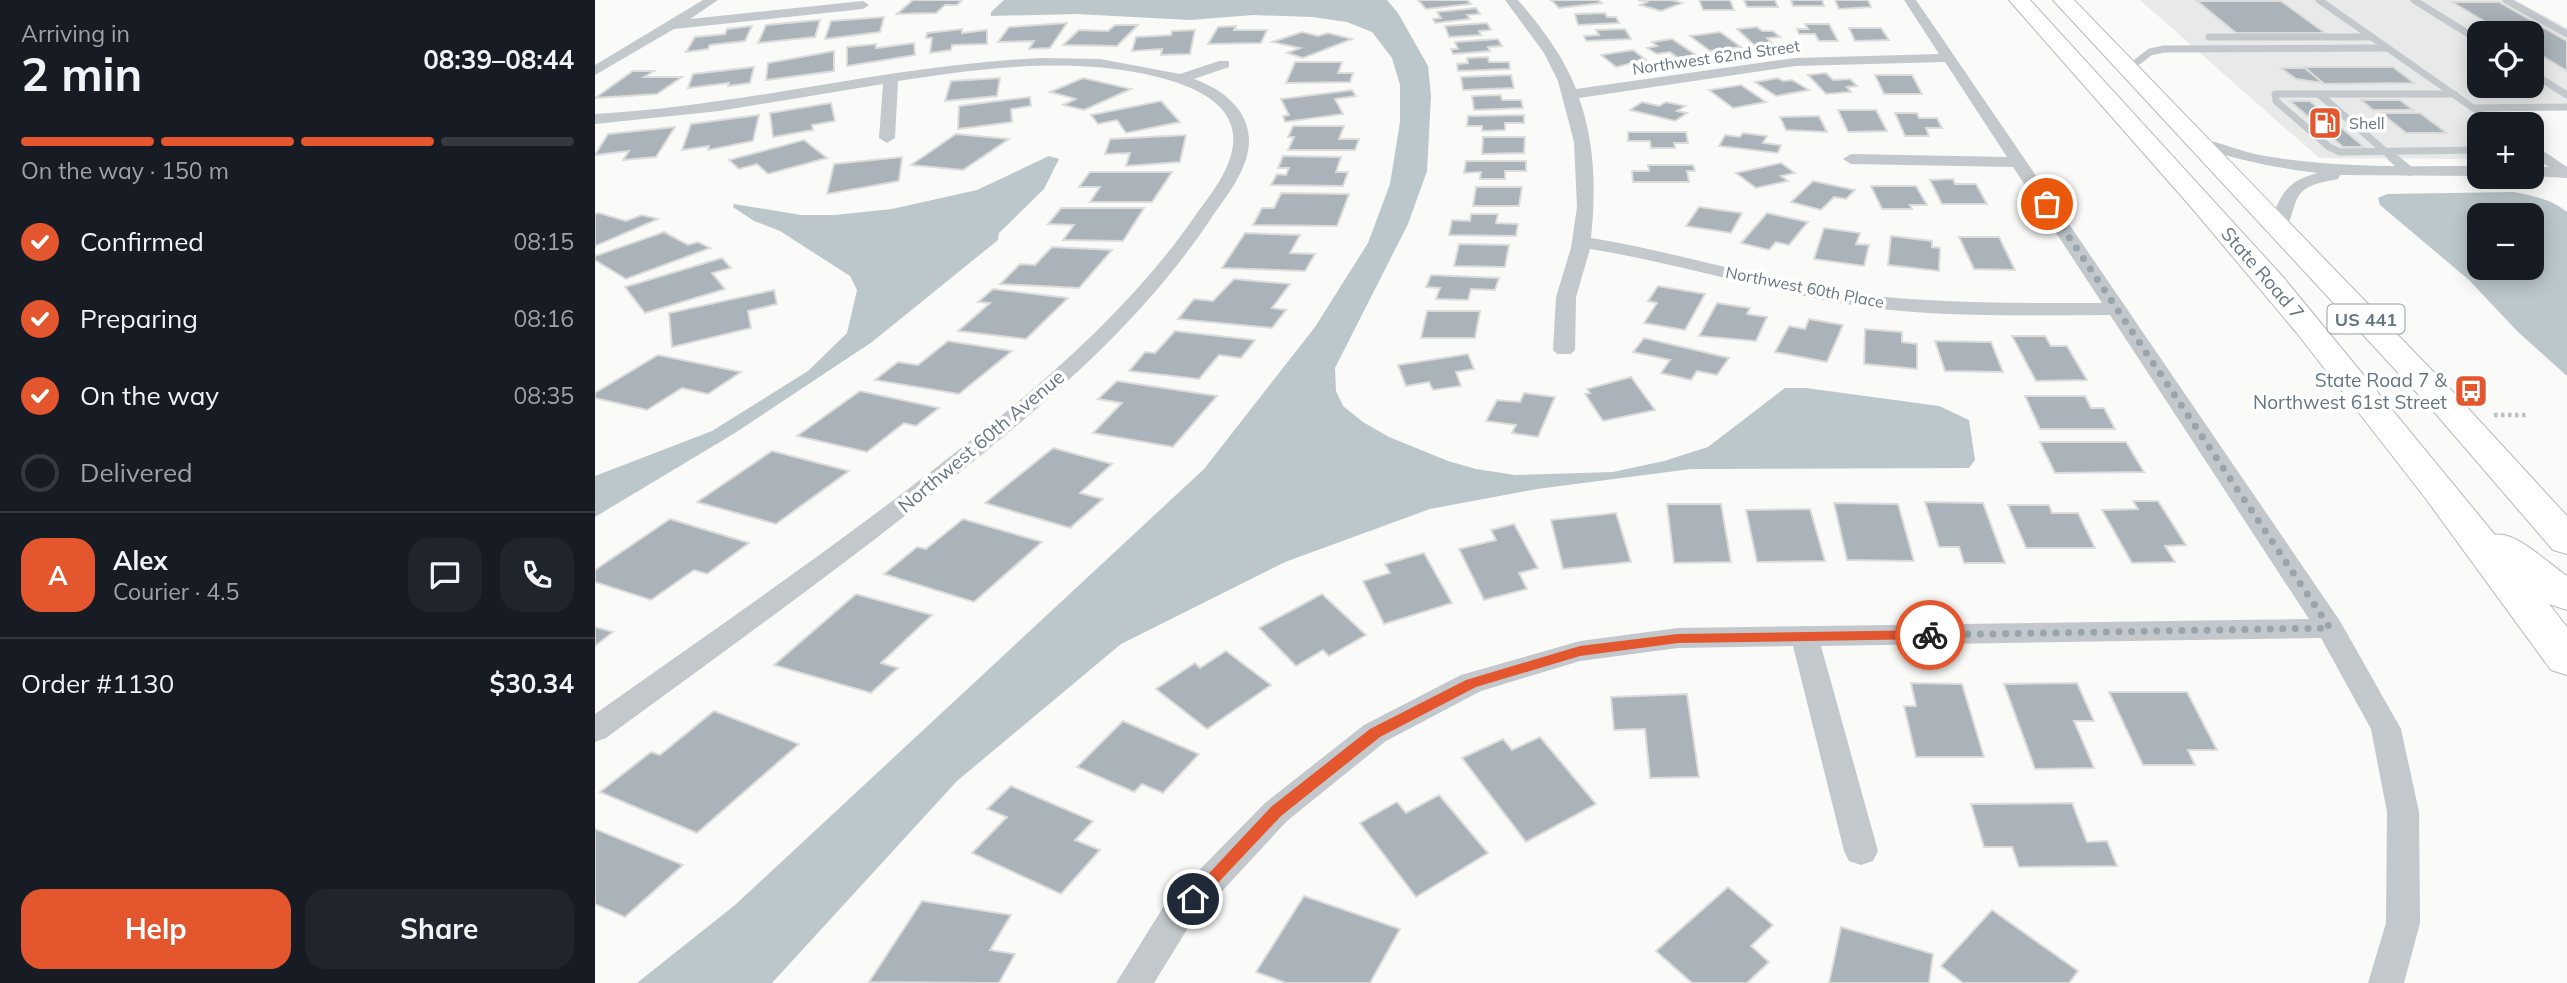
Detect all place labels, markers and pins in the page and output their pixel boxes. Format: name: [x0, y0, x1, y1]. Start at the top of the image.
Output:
fuel station icon: Shell: [2306, 104, 2344, 142]
place label: Shell: [2349, 113, 2385, 133]
pin: [2017, 174, 2077, 234]
place label: State Road 7 & Northwest 61st Street: [2253, 368, 2448, 414]
bus stop icon: State Road 7 & Northwest 61st Street: [2452, 372, 2490, 410]
pin: [1163, 869, 1223, 929]

